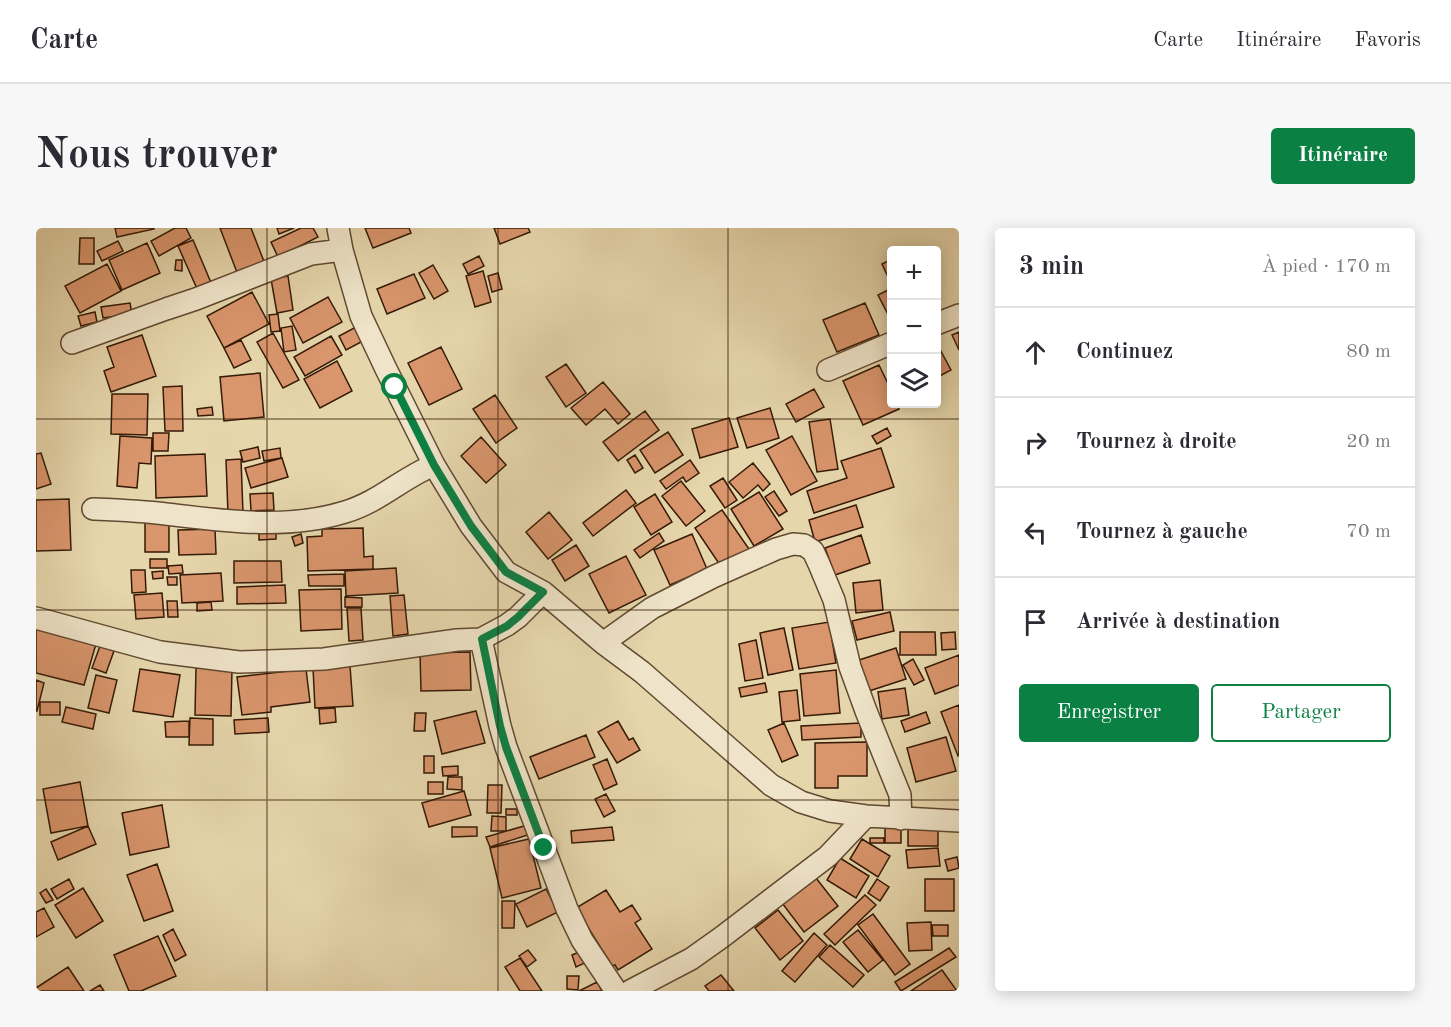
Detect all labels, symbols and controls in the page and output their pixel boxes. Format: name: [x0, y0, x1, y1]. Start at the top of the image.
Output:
text: Carte: [30, 27, 98, 55]
text: Carte: [1153, 30, 1203, 51]
text: Itinéraire: [1236, 30, 1322, 51]
text: Favoris: [1355, 30, 1421, 51]
button: Itinéraire: [1271, 128, 1415, 184]
text: Nous trouver: [36, 135, 278, 177]
map controls: [887, 246, 941, 408]
button: +: [887, 246, 941, 300]
text: 3 min: [1019, 254, 1084, 280]
text: À pied · 170 m: [1262, 257, 1391, 277]
button: −: [887, 300, 941, 354]
icon: ahead: [1019, 336, 1052, 369]
text: Continuez: [1076, 341, 1173, 363]
text: 80 m: [1346, 342, 1391, 362]
button: layers: [887, 354, 941, 408]
route start: [381, 373, 407, 399]
icon: right: [1019, 426, 1052, 459]
text: Tournez à droite: [1076, 431, 1237, 453]
text: 20 m: [1346, 432, 1391, 452]
icon: left: [1019, 516, 1052, 549]
text: Tournez à gauche: [1076, 521, 1248, 543]
text: 70 m: [1346, 522, 1391, 542]
icon: arrive: [1019, 606, 1052, 639]
text: Arrivée à destination: [1076, 611, 1280, 633]
button: Enregistrer: [1019, 684, 1199, 742]
button: Partager: [1211, 684, 1391, 742]
route end: [530, 834, 556, 860]

